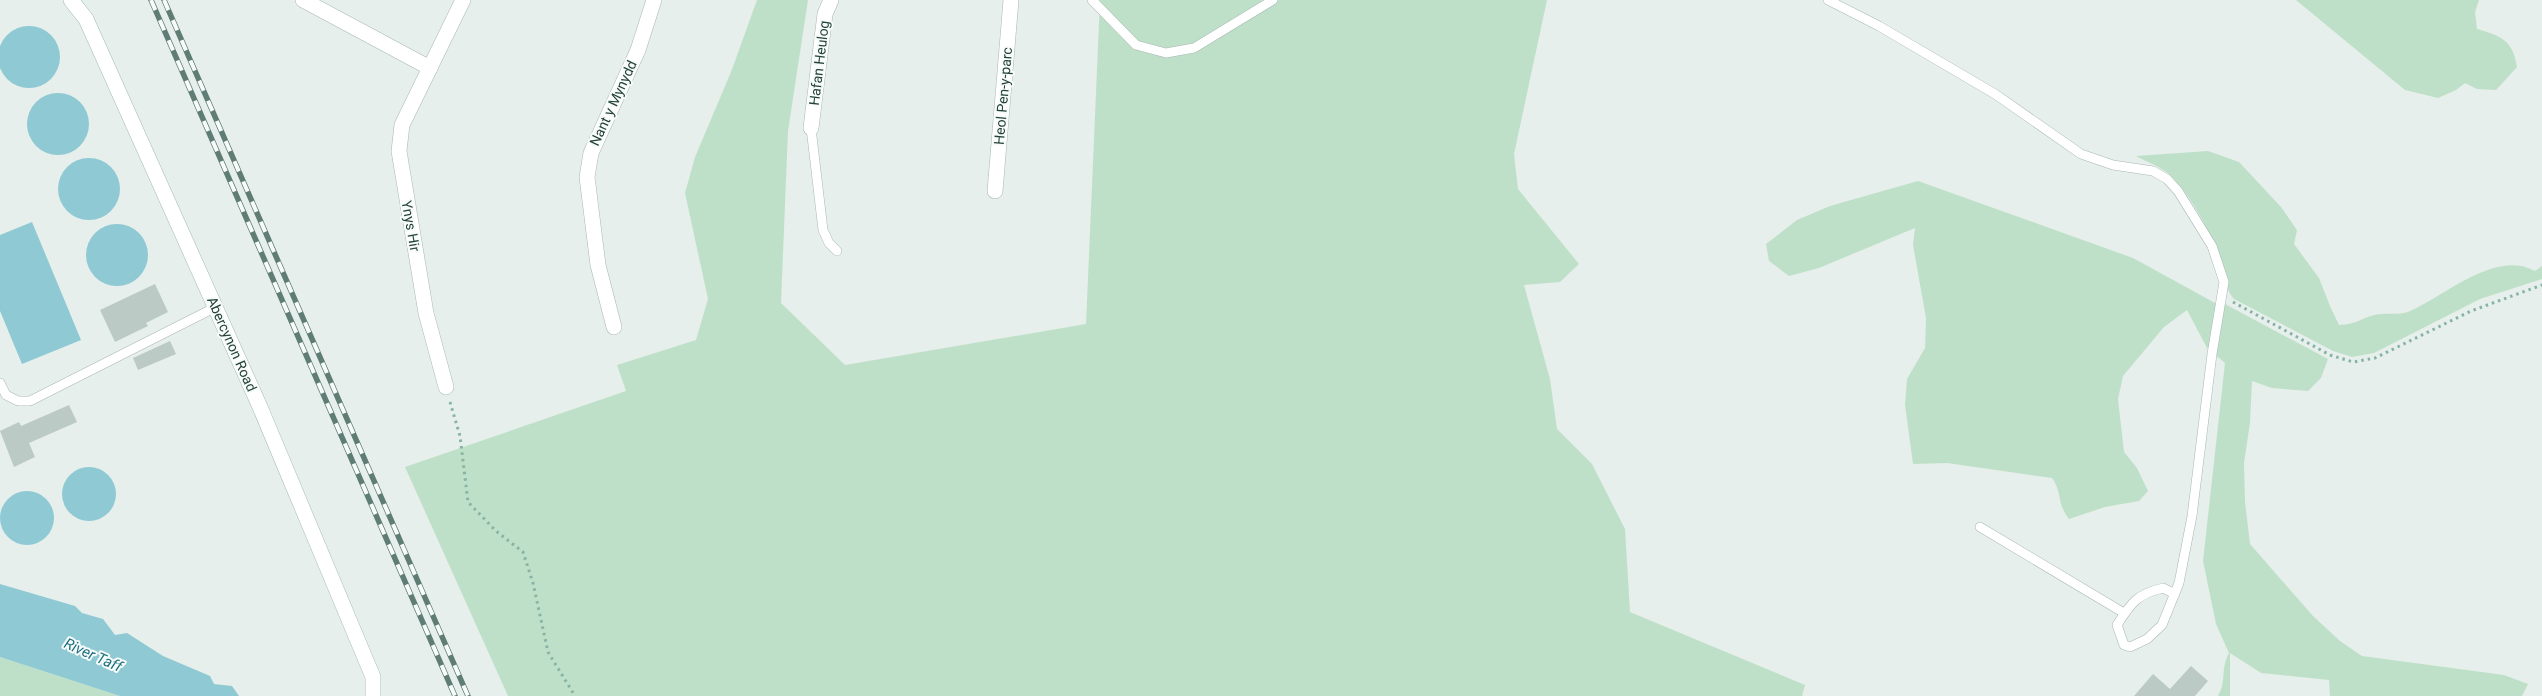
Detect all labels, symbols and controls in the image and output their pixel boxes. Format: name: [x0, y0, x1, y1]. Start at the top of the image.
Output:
street label: Hafan Heulog: [806, 20, 832, 106]
street label: Heol Pen-y-parc: [991, 47, 1015, 145]
street label: Nant y Mynydd: [586, 58, 640, 148]
street label: Ynys Hir: [399, 199, 423, 253]
street label: Abercynon Road: [204, 294, 260, 394]
water label: River Taff: [61, 634, 126, 676]

